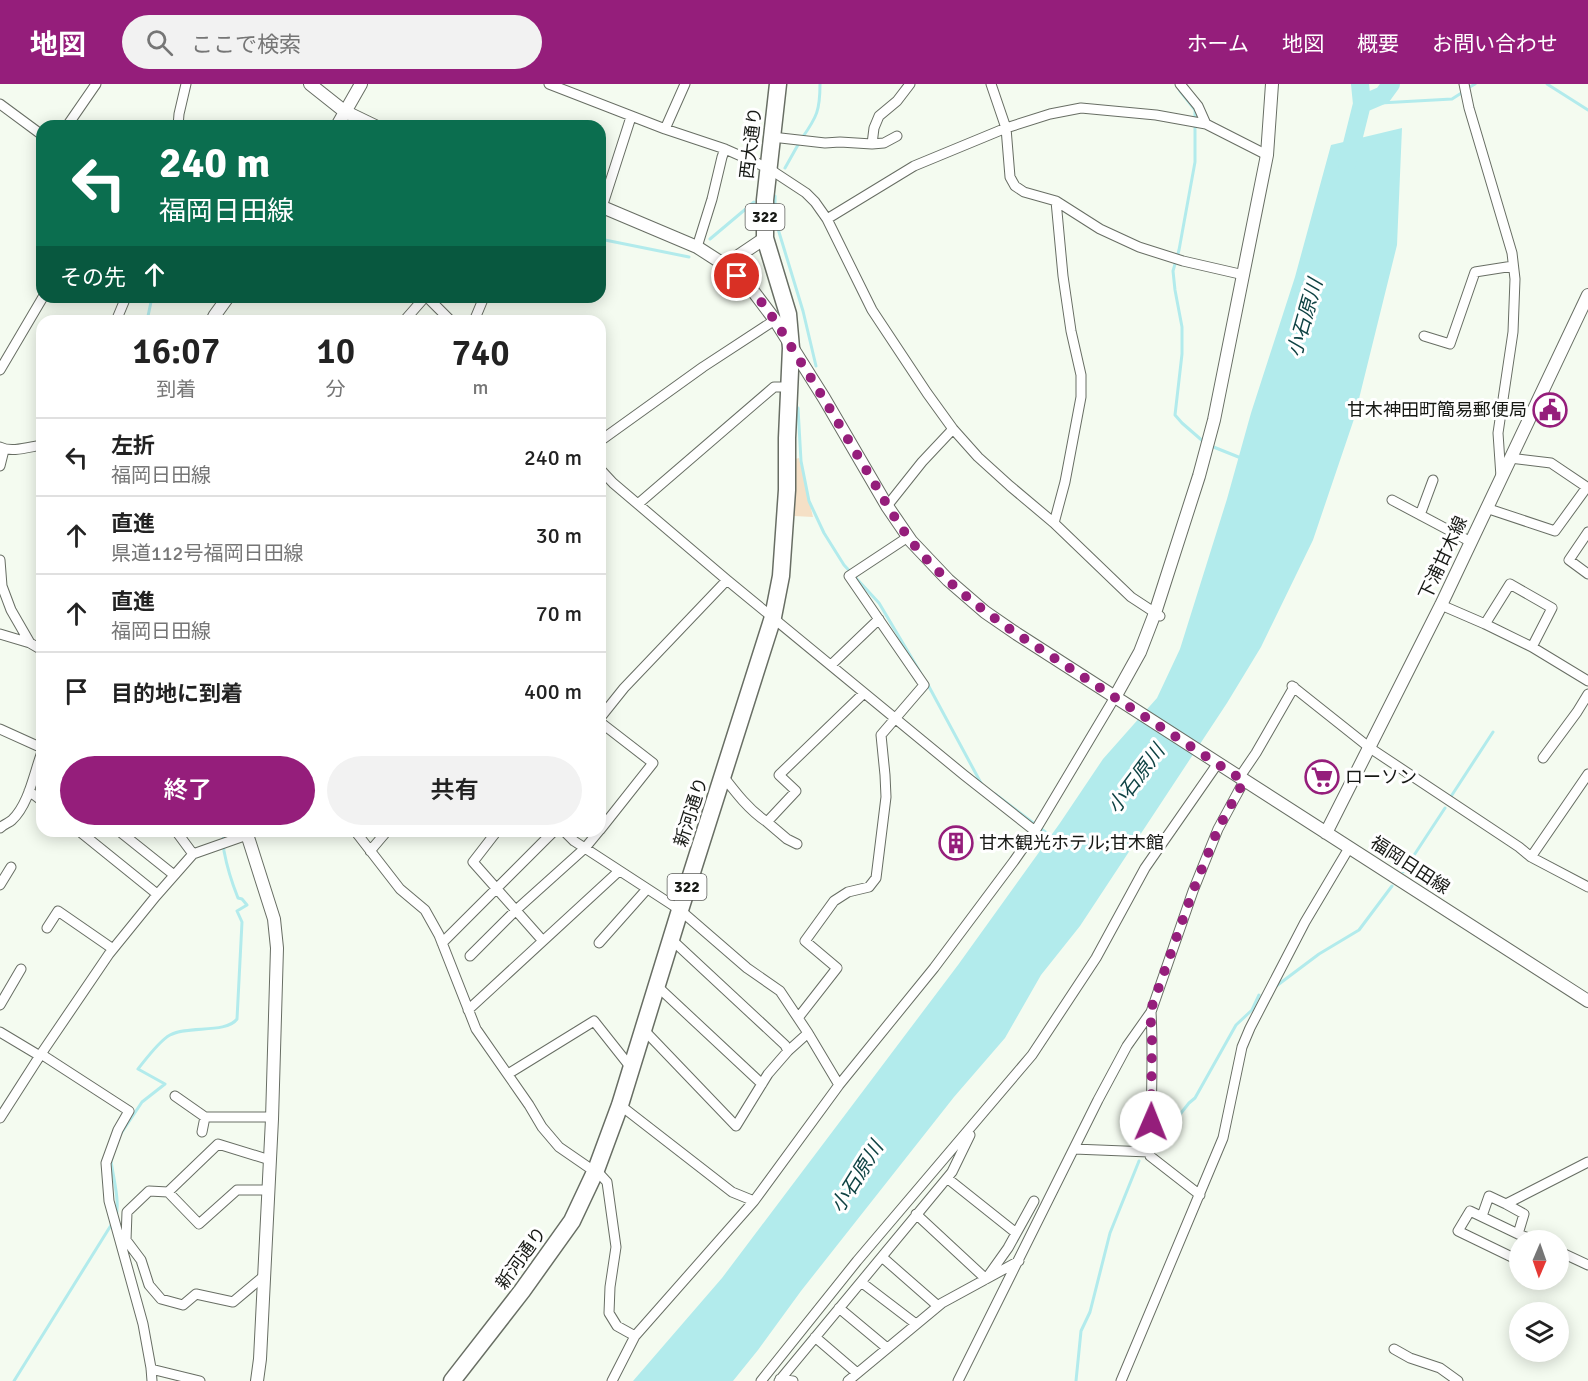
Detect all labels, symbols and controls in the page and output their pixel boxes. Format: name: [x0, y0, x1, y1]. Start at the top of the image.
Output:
search box: [122, 15, 542, 69]
icon: search: [143, 26, 176, 59]
text: 地図: [30, 28, 86, 62]
text: ここで検索: [191, 31, 301, 58]
text: ホーム: [1187, 31, 1249, 57]
text: 地図: [1282, 31, 1324, 57]
text: 概要: [1357, 31, 1399, 57]
text: お問い合わせ: [1432, 31, 1558, 57]
street label: 西大通り: [736, 106, 766, 180]
text: 240 m: [159, 138, 270, 189]
icon: left: [60, 144, 138, 222]
text: 福岡日田線: [159, 195, 294, 228]
road number: 322: [746, 204, 784, 230]
pin: [711, 250, 762, 301]
icon: ahead: [138, 258, 171, 291]
icon: arrive: [720, 259, 753, 292]
text: その先: [60, 264, 126, 291]
water label: 小石原川: [1282, 274, 1329, 360]
text: 16:07: [132, 329, 220, 374]
text: 10: [316, 329, 355, 374]
text: 740: [451, 331, 510, 376]
text: m: [473, 375, 489, 400]
text: 到着: [156, 377, 196, 402]
text: 分: [326, 377, 346, 402]
public building icon: 甘木神田町簡易郵便局: [1532, 392, 1568, 428]
place label: 甘木神田町簡易郵便局: [1347, 399, 1527, 421]
text: 左折: [111, 432, 155, 459]
icon: left: [60, 441, 93, 474]
text: 240 m: [524, 444, 582, 471]
text: 福岡日田線: [111, 463, 211, 488]
text: 直進: [111, 510, 155, 537]
street label: 下浦甘木線: [1414, 513, 1472, 603]
icon: ahead: [60, 519, 93, 552]
text: 30 m: [536, 522, 582, 549]
text: 県道112号福岡日田線: [111, 541, 303, 566]
text: 直進: [111, 588, 155, 615]
icon: ahead: [60, 597, 93, 630]
text: 70 m: [536, 600, 582, 627]
text: 福岡日田線: [111, 619, 211, 644]
icon: arrive: [60, 675, 93, 708]
text: 400 m: [524, 678, 582, 705]
text: 目的地に到着: [111, 680, 243, 707]
water label: 小石原川: [1102, 738, 1171, 818]
button: 終了: [60, 756, 315, 825]
button: 共有: [327, 756, 582, 825]
supermarket icon: ローソン: [1304, 759, 1340, 795]
place label: ローソン: [1345, 766, 1417, 788]
street label: 新河通り: [669, 774, 713, 850]
building icon: 甘木観光ホテル;甘木館: [938, 825, 974, 861]
street label: 福岡日田線: [1366, 831, 1454, 899]
place label: 甘木観光ホテル;甘木館: [979, 832, 1164, 854]
road number: 322: [668, 874, 706, 900]
position arrow: [1119, 1090, 1183, 1154]
water label: 小石原川: [825, 1135, 890, 1218]
street label: 新河通り: [491, 1222, 551, 1294]
north arrow: [1509, 1230, 1569, 1290]
map controls: [1509, 1230, 1569, 1362]
button: layers: [1509, 1302, 1569, 1362]

